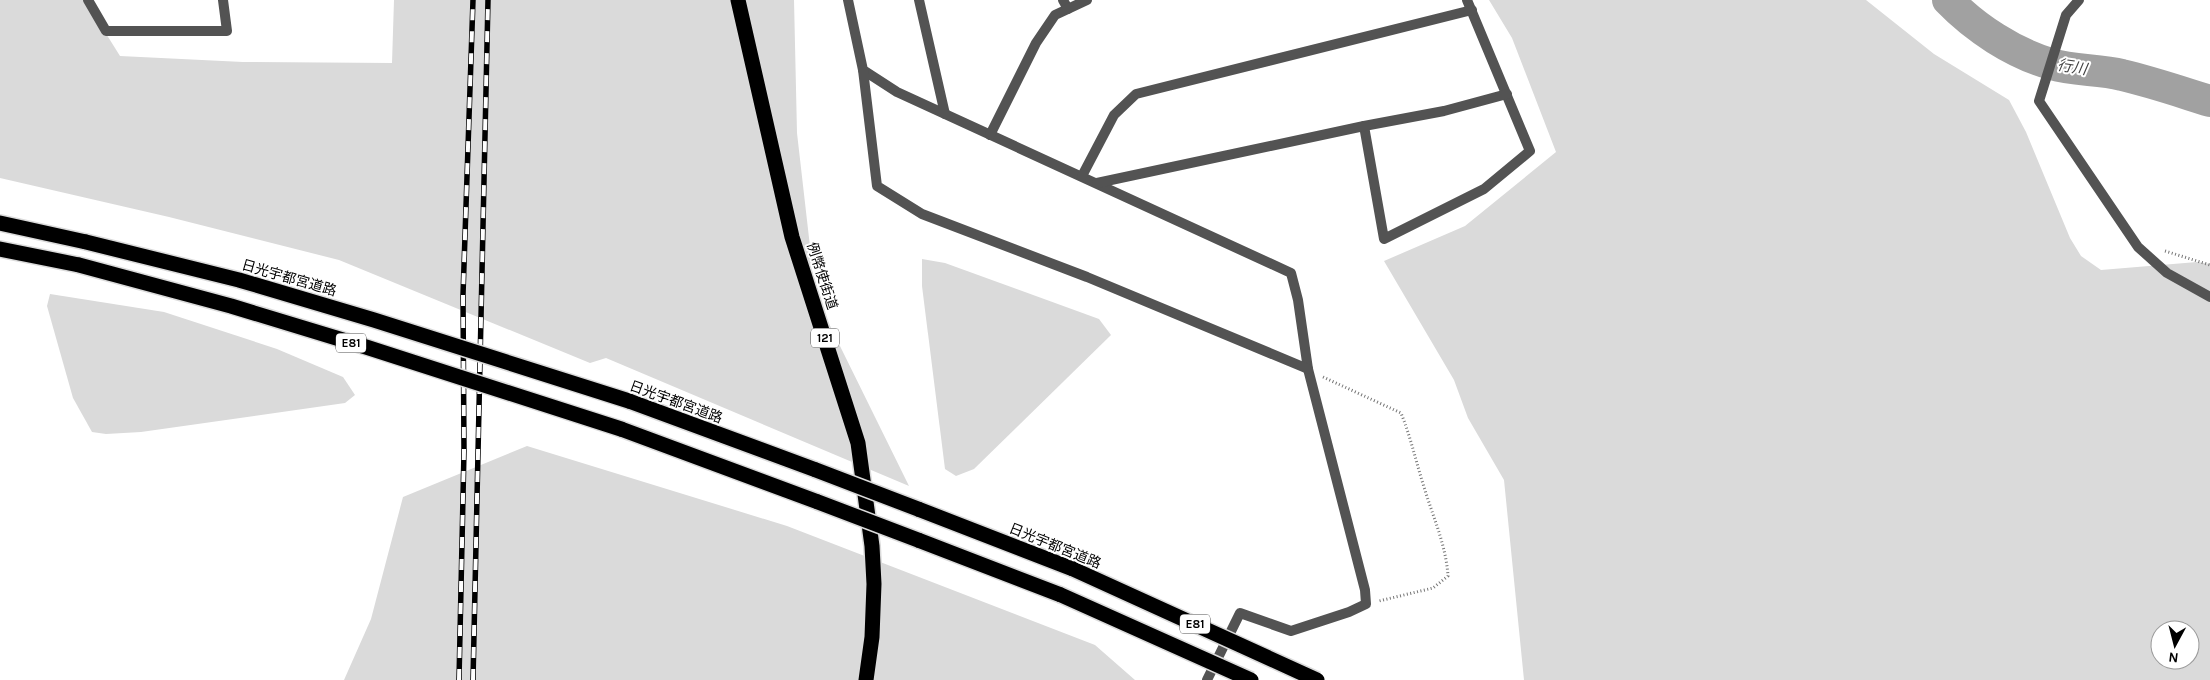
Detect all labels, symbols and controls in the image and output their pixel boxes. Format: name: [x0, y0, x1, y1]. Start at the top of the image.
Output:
water label: 行川: [2056, 56, 2090, 79]
street label: 例幣使街道: [803, 240, 841, 312]
street label: 日光宇都宮道路: [240, 256, 338, 300]
road number: 121: [811, 328, 839, 348]
road number: E81: [336, 333, 366, 352]
street label: 日光宇都宮道路: [627, 377, 725, 427]
street label: 日光宇都宮道路: [1006, 520, 1104, 572]
road number: E81: [1180, 614, 1210, 634]
north arrow: [2150, 620, 2200, 670]
text: N: [2167, 648, 2179, 666]

